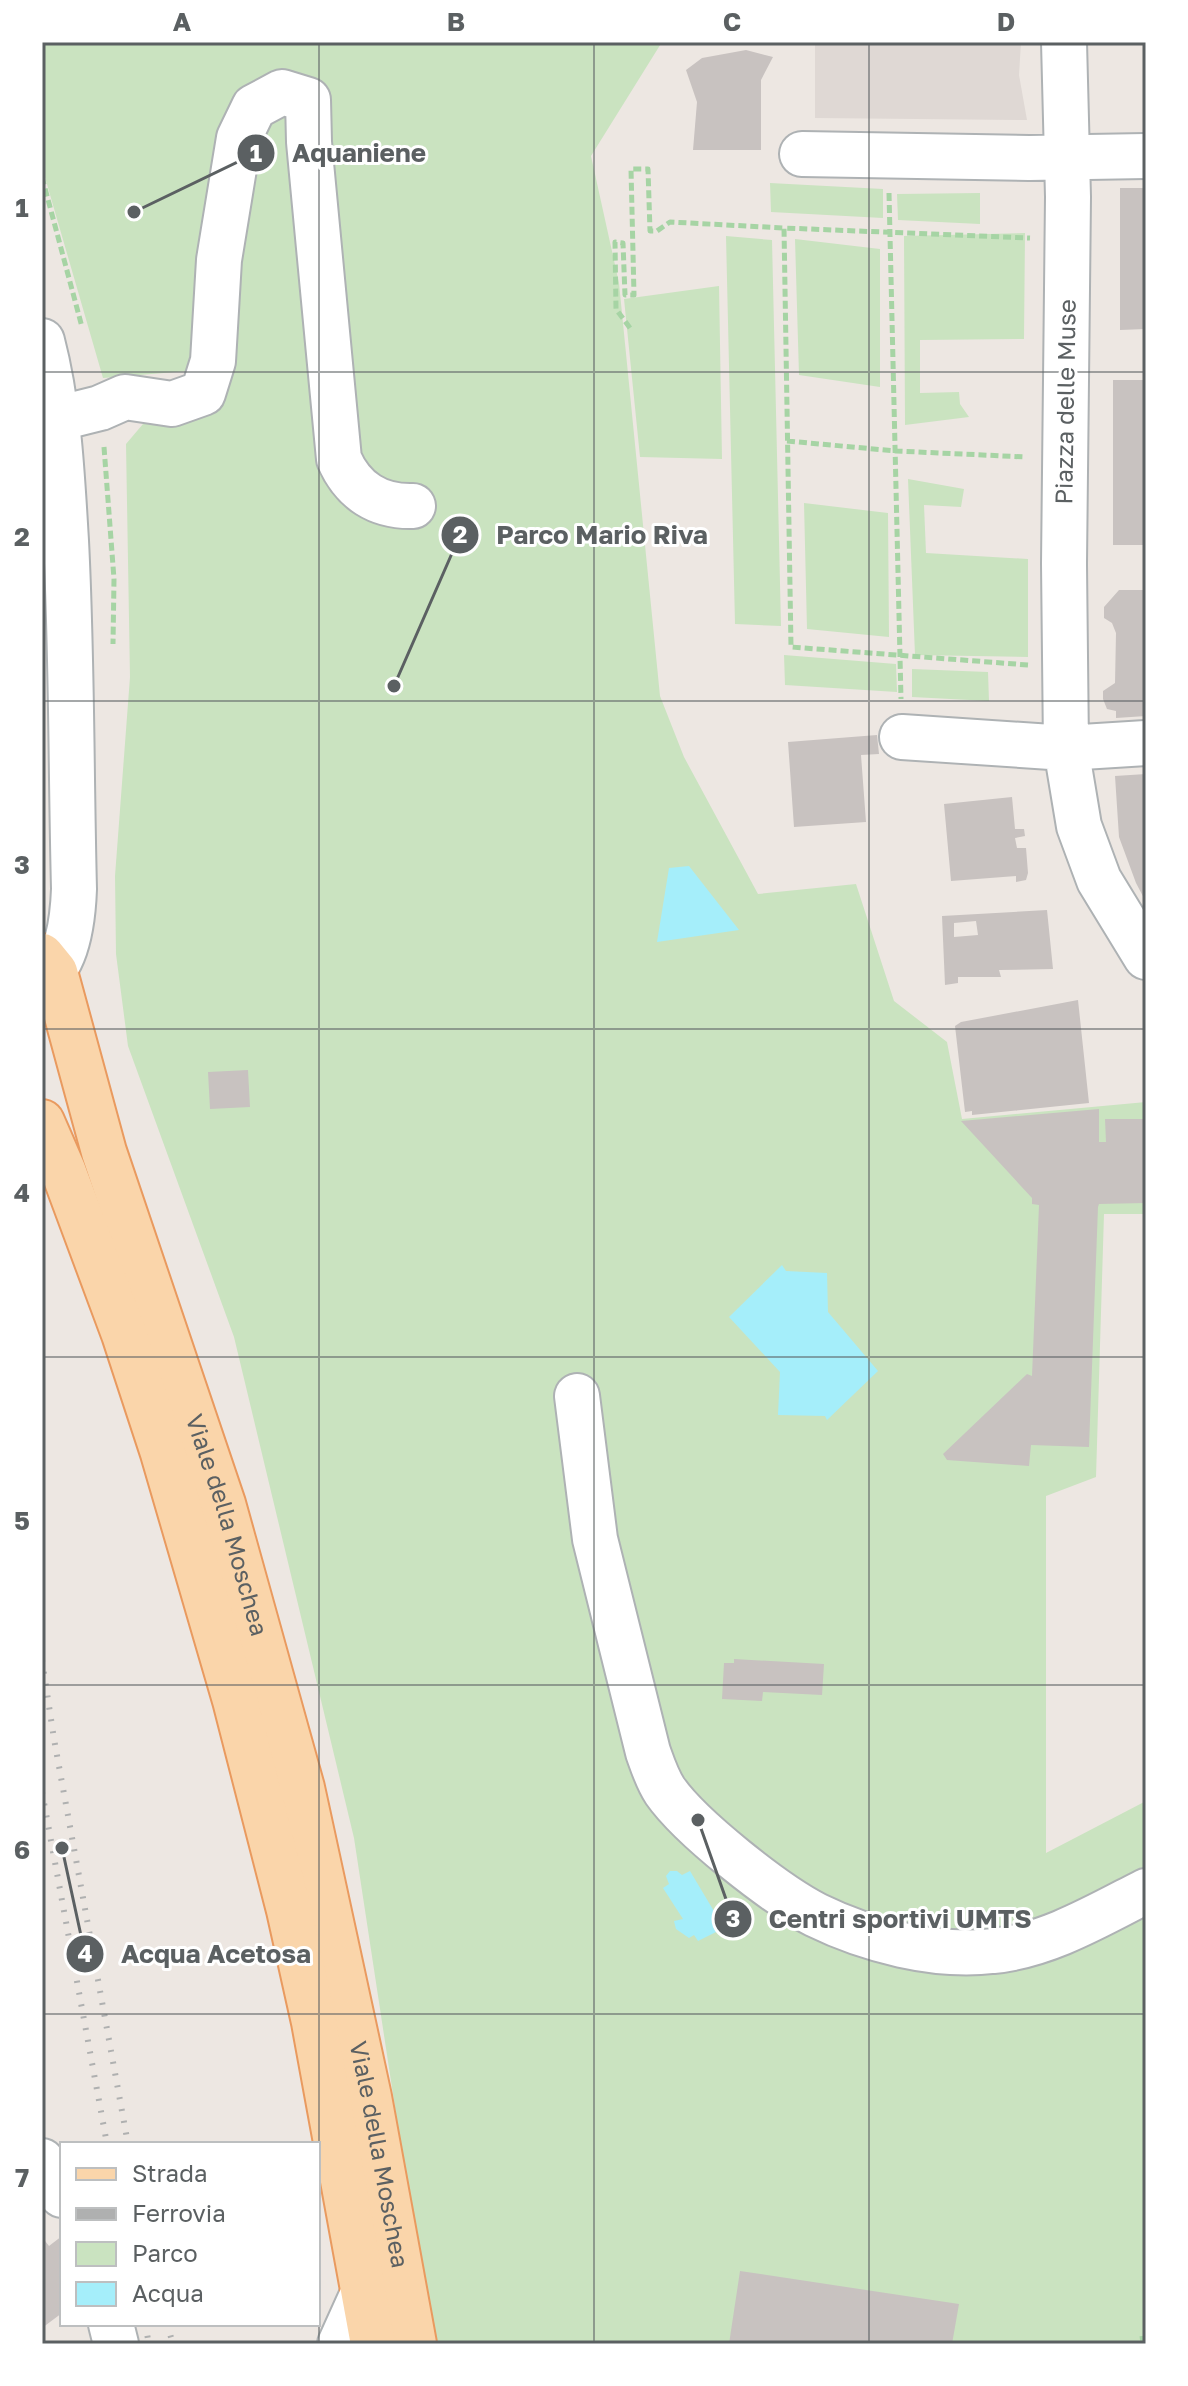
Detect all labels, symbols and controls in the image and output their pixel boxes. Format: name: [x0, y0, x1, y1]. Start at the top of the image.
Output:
text: A: [173, 6, 192, 37]
text: B: [447, 6, 465, 37]
text: C: [723, 6, 741, 37]
text: D: [997, 6, 1015, 37]
callout: Aquaniene: [236, 128, 442, 178]
text: Aquaniene: [292, 137, 426, 168]
text: 1: [250, 138, 262, 167]
text: 1: [15, 192, 29, 223]
street label: Piazza delle Muse: [1048, 299, 1081, 505]
callout: Parco Mario Riva: [440, 510, 724, 560]
text: 2: [453, 519, 467, 548]
text: Parco Mario Riva: [496, 519, 708, 550]
text: 2: [14, 521, 30, 552]
text: 3: [14, 849, 30, 880]
text: 4: [14, 1177, 30, 1208]
street label: Viale della Moschea: [181, 1410, 275, 1639]
text: 5: [14, 1505, 30, 1536]
text: 6: [14, 1834, 30, 1865]
callout: Centri sportivi UMTS: [713, 1894, 1048, 1944]
text: 3: [726, 1903, 740, 1932]
text: Centri sportivi UMTS: [768, 1903, 1032, 1934]
callout: Acqua Acetosa: [65, 1929, 327, 1979]
text: 4: [78, 1938, 93, 1967]
text: Acqua Acetosa: [121, 1938, 311, 1969]
street label: Viale della Moschea: [344, 2038, 416, 2270]
legend: [60, 2142, 320, 2326]
text: Strada: [132, 2158, 207, 2187]
text: 7: [15, 2162, 29, 2193]
text: Ferrovia: [132, 2198, 226, 2227]
text: Parco: [132, 2238, 198, 2267]
text: Acqua: [132, 2278, 204, 2307]

